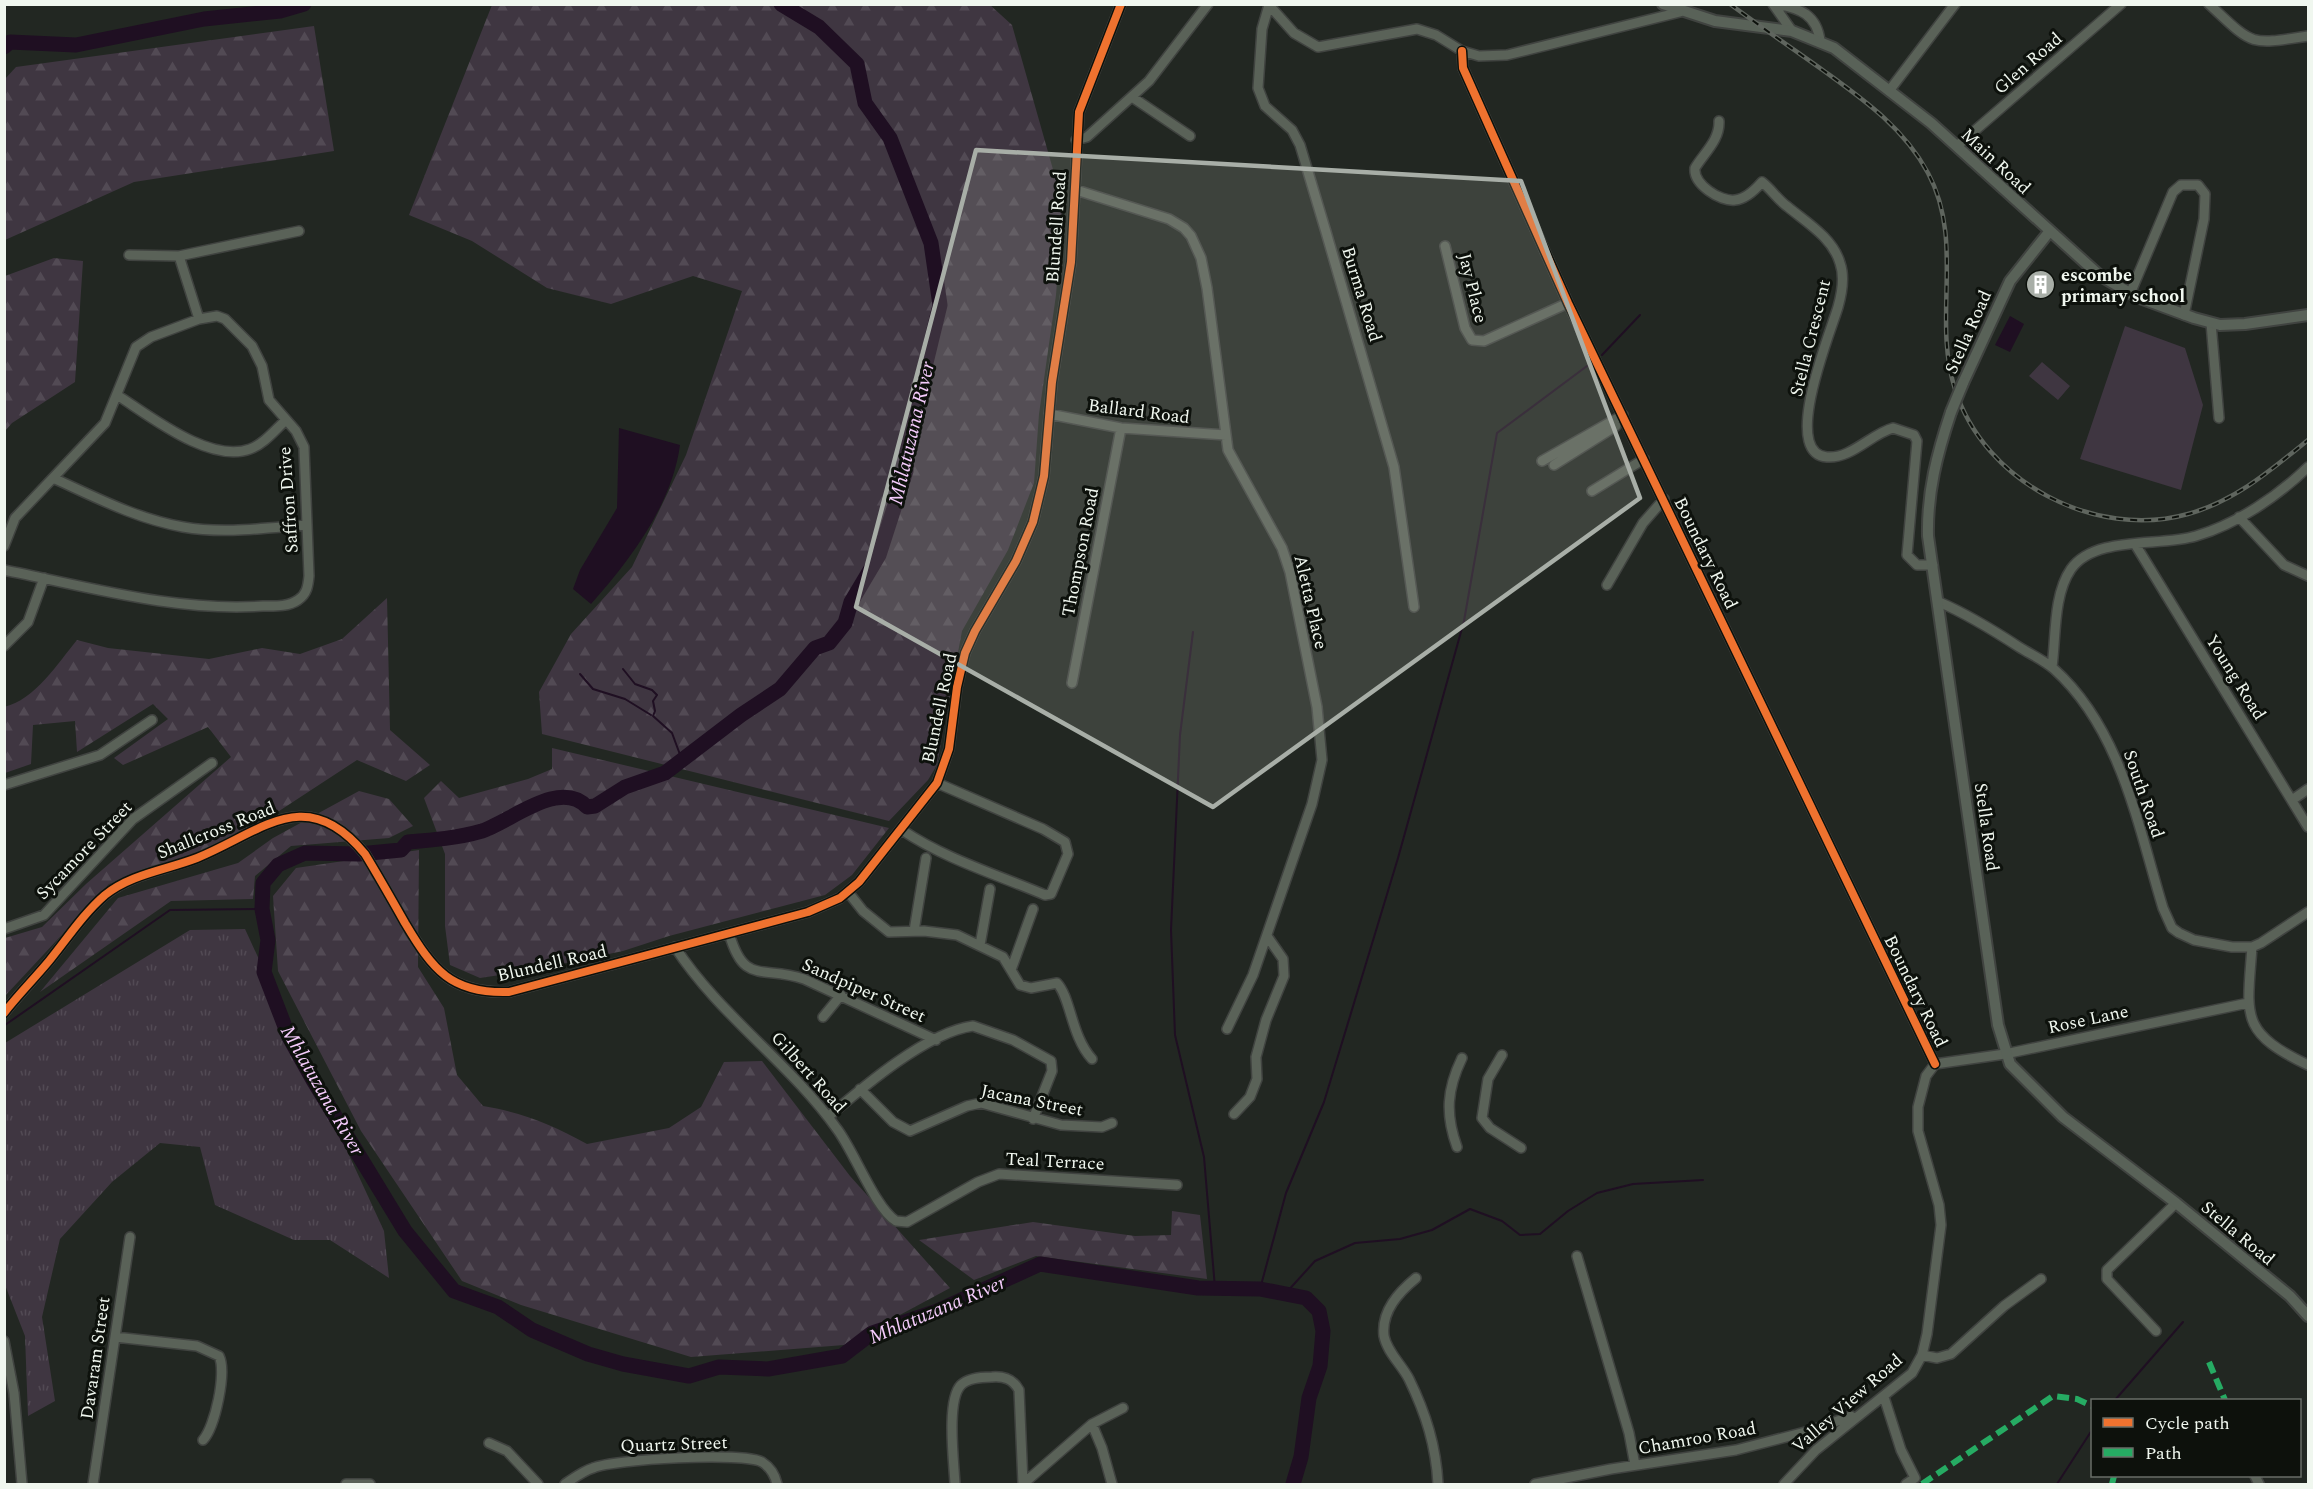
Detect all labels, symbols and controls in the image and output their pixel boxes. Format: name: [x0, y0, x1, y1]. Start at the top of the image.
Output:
street label: Glen Road: [1988, 26, 2069, 101]
street label: Main Road: [1955, 122, 2037, 201]
street label: Blundell Road: [1039, 170, 1074, 284]
street label: Burma Road: [1334, 243, 1389, 345]
street label: Jay Place: [1451, 250, 1494, 326]
place label: escombe primary school: [2061, 262, 2185, 310]
building icon: escombe primary school: [2024, 269, 2056, 301]
street label: Stella Crescent: [1783, 277, 1838, 399]
street label: Stella Road: [1938, 286, 1999, 378]
water label: Mhlatuzana River: [881, 357, 943, 508]
street label: Ballard Road: [1087, 392, 1191, 431]
street label: Saffron Drive: [271, 446, 306, 554]
street label: Thompson Road: [1055, 485, 1106, 619]
street label: Boundary Road: [1667, 492, 1744, 614]
street label: Aletta Place: [1287, 552, 1334, 652]
street label: Young Road: [2198, 629, 2273, 725]
street label: Blundell Road: [915, 651, 964, 766]
street label: South Road: [2116, 746, 2171, 842]
street label: Stella Road: [1967, 781, 2006, 873]
street label: Sycamore Street: [30, 795, 139, 906]
street label: Shallcross Road: [153, 795, 279, 866]
street label: Boundary Road: [1877, 930, 1954, 1052]
street label: Blundell Road: [495, 938, 610, 989]
street label: Sandpiper Street: [798, 951, 930, 1030]
street label: Rose Lane: [2045, 998, 2131, 1041]
water label: Mhlatuzana River: [273, 1020, 372, 1162]
street label: Gilbert Road: [764, 1025, 853, 1119]
street label: Jacana Street: [978, 1077, 1085, 1124]
street label: Teal Terrace: [1005, 1145, 1105, 1178]
street label: Stella Road: [2195, 1194, 2281, 1272]
water label: Mhlatuzana River: [864, 1267, 1012, 1352]
street label: Davaram Street: [74, 1295, 117, 1421]
street label: Valley View Road: [1786, 1347, 1909, 1459]
legend: [2091, 1399, 2301, 1477]
text: Cycle path: [2145, 1410, 2230, 1437]
street label: Chamroo Road: [1636, 1415, 1758, 1462]
street label: Quartz Street: [620, 1429, 728, 1460]
text: Path: [2145, 1440, 2182, 1467]

